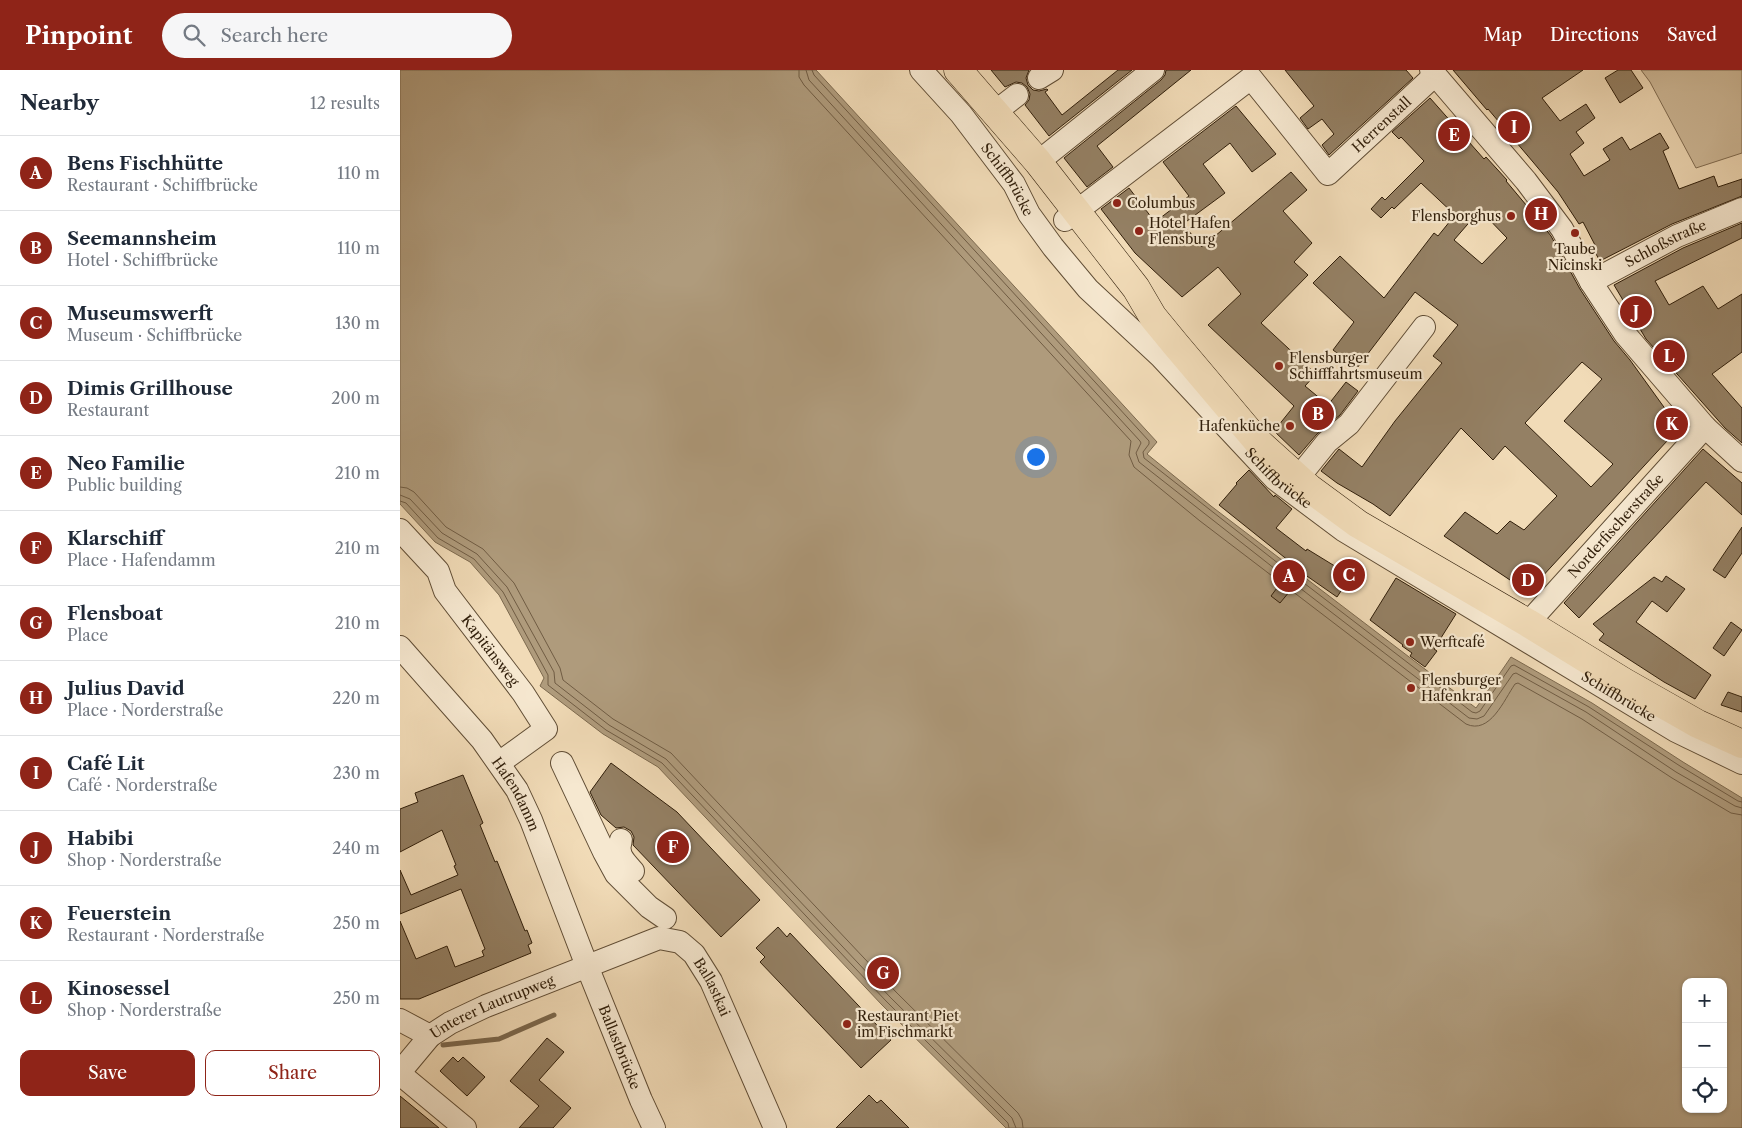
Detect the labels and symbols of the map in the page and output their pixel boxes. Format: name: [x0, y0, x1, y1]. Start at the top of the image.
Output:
street label: Herrenstall: [1348, 93, 1415, 156]
pin: I: [1498, 108, 1530, 146]
pin: E: [1438, 116, 1470, 154]
street label: Schiffbrücke: [977, 139, 1038, 219]
place label: Columbus: [1127, 194, 1195, 212]
pin: H: [1525, 195, 1557, 233]
marker: Columbus: [1111, 197, 1123, 209]
place label: Flensborghus: [1411, 207, 1501, 225]
marker: Flensborghus: [1505, 210, 1517, 222]
place label: Hotel Hafen Flensburg: [1149, 214, 1231, 248]
street label: Schloßstraße: [1622, 216, 1709, 271]
marker: Hotel Hafen Flensburg: [1133, 225, 1145, 237]
marker: Taube Nicinski: [1569, 227, 1581, 239]
place label: Taube Nicinski: [1548, 240, 1602, 274]
pin: J: [1620, 293, 1652, 331]
pin: L: [1653, 337, 1685, 375]
place label: Flensburger Schifffahrtsmuseum: [1289, 349, 1422, 383]
marker: Flensburger Schifffahrtsmuseum: [1273, 360, 1285, 372]
pin: B: [1302, 395, 1334, 433]
pin: K: [1656, 405, 1688, 443]
place label: Hafenküche: [1199, 417, 1280, 435]
marker: Hafenküche: [1284, 420, 1296, 432]
your location: [1023, 444, 1049, 470]
street label: Schiffbrücke: [1241, 444, 1316, 513]
street label: Norderfischerstraße: [1564, 470, 1668, 582]
pin: C: [1333, 556, 1365, 594]
pin: A: [1273, 557, 1305, 595]
pin: D: [1512, 561, 1544, 599]
street label: Kapitänsweg: [458, 611, 524, 690]
place label: Werftcafé: [1419, 633, 1485, 651]
marker: Werftcafé: [1404, 636, 1416, 648]
street label: Schiffbrücke: [1578, 667, 1659, 726]
place label: Flensburger Hafenkran: [1421, 671, 1501, 705]
marker: Flensburger Hafenkran: [1405, 682, 1417, 694]
street label: Hafendamm: [488, 753, 543, 834]
pin: F: [657, 828, 689, 866]
street label: Ballastkai: [690, 954, 734, 1019]
pin: G: [867, 954, 899, 992]
street label: Unterer Lautrupweg: [427, 971, 557, 1042]
street label: Ballastbrücke: [595, 1002, 645, 1092]
place label: Restaurant Piet im Fischmarkt: [857, 1007, 959, 1041]
marker: Restaurant Piet im Fischmarkt: [841, 1018, 853, 1030]

